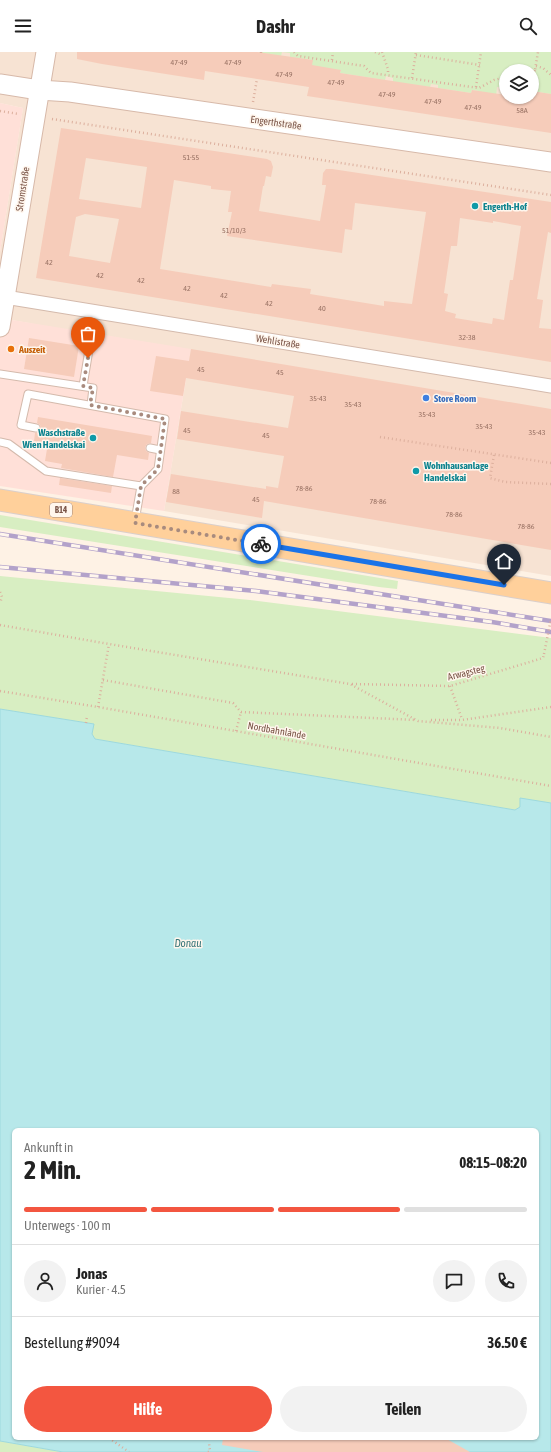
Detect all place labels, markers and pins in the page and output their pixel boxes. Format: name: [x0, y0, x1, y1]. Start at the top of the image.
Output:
marker: Engerth-Hof: [470, 201, 480, 211]
place label: Engerth-Hof: [483, 201, 527, 212]
pin: [71, 317, 105, 358]
marker: Auszeit: [6, 344, 16, 354]
place label: Auszeit: [18, 344, 46, 355]
marker: Store Room: [421, 393, 431, 403]
place label: Store Room: [434, 393, 476, 404]
place label: Waschstraße Wien Handelskai: [22, 427, 85, 450]
marker: Waschstraße Wien Handelskai: [88, 433, 98, 443]
place label: Wohnhausanlage Handelskai: [423, 460, 489, 483]
marker: Wohnhausanlage Handelskai: [411, 466, 421, 476]
pin: [487, 544, 521, 585]

